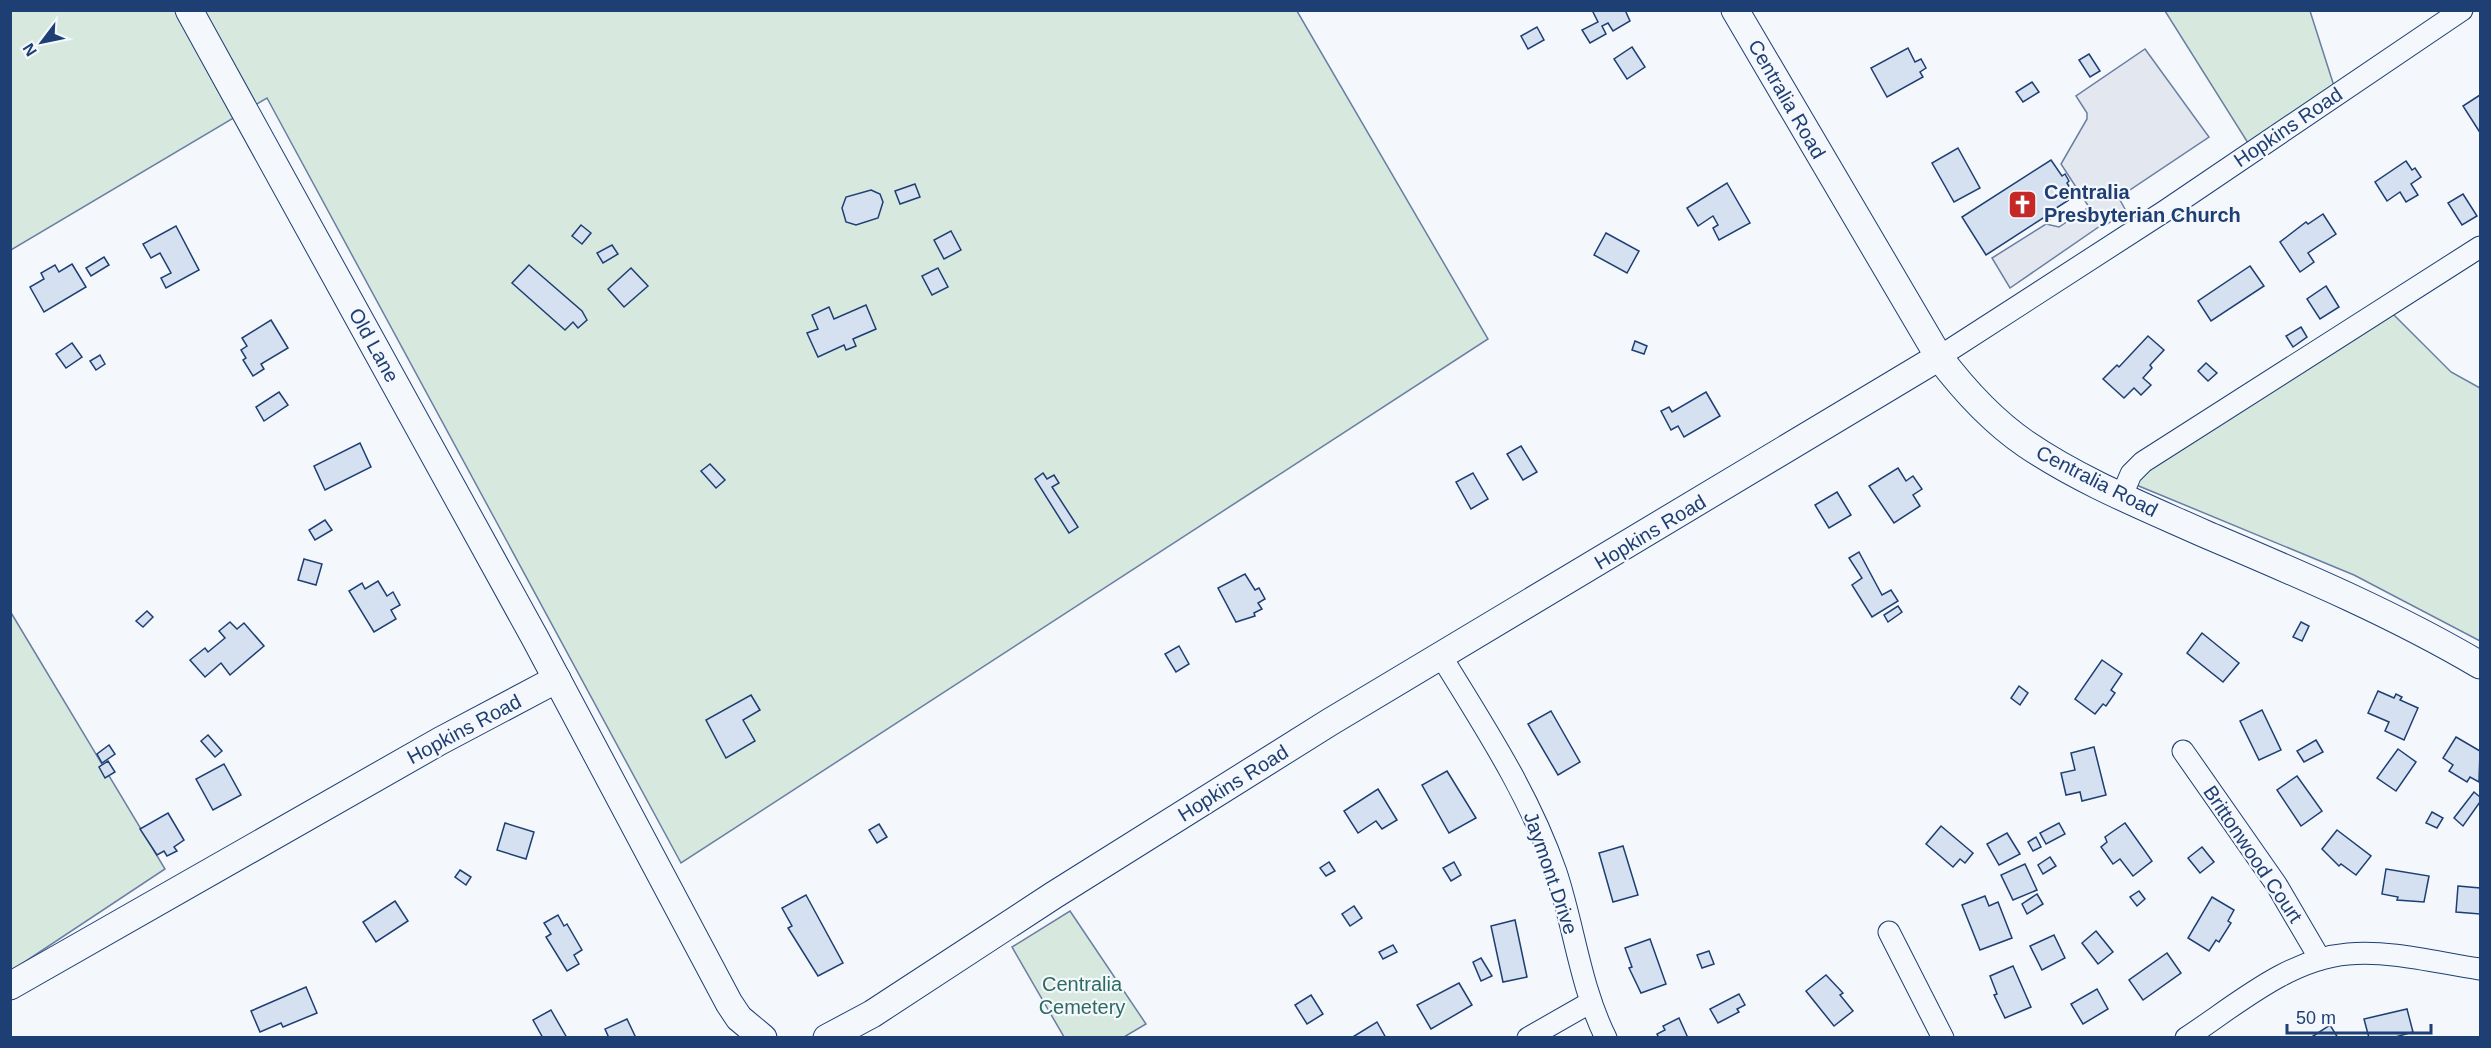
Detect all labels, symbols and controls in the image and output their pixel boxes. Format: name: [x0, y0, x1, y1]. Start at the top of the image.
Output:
north arrow: [12, 12, 72, 72]
street label: Centralia Road: [1744, 36, 1830, 162]
text: N: [19, 40, 40, 59]
street label: Hopkins Road: [2230, 83, 2346, 171]
place label: Centralia Presbyterian Church: [2044, 181, 2241, 226]
church icon: Centralia Presbyterian Church: [2007, 188, 2039, 220]
street label: Old Lane: [345, 304, 403, 386]
street label: Centralia Road: [2033, 441, 2161, 521]
street label: Hopkins Road: [1590, 490, 1710, 574]
street label: Hopkins Road: [403, 690, 525, 768]
street label: Hopkins Road: [1174, 740, 1292, 826]
street label: Brittonwood Court: [2199, 781, 2307, 927]
street label: Jaymont Drive: [1520, 809, 1582, 937]
park label: Centralia Cemetery: [1039, 973, 1125, 1018]
scale bar: [2287, 997, 2431, 1035]
text: 50 m: [2296, 1008, 2336, 1028]

